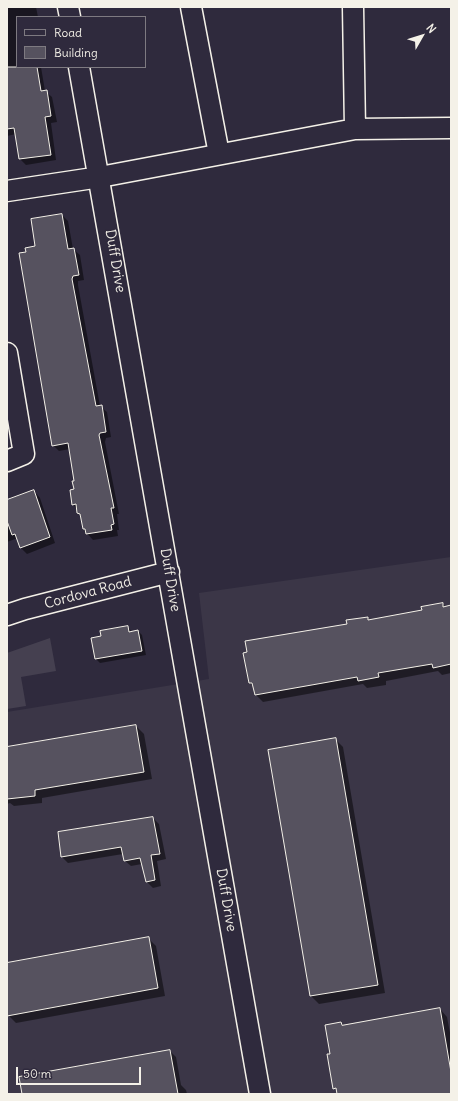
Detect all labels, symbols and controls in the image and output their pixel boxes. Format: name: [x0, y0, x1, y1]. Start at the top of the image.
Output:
legend: [16, 16, 146, 68]
north arrow: [402, 16, 442, 56]
text: N: [423, 21, 439, 36]
text: Road: [54, 25, 82, 40]
text: Building: [54, 45, 98, 60]
street label: Duff Drive: [101, 228, 129, 294]
street label: Duff Drive: [156, 547, 184, 613]
street label: Cordova Road: [43, 573, 133, 613]
street label: Duff Drive: [212, 867, 240, 933]
scale bar: [18, 1059, 143, 1085]
text: 50 m: [23, 1066, 51, 1081]

